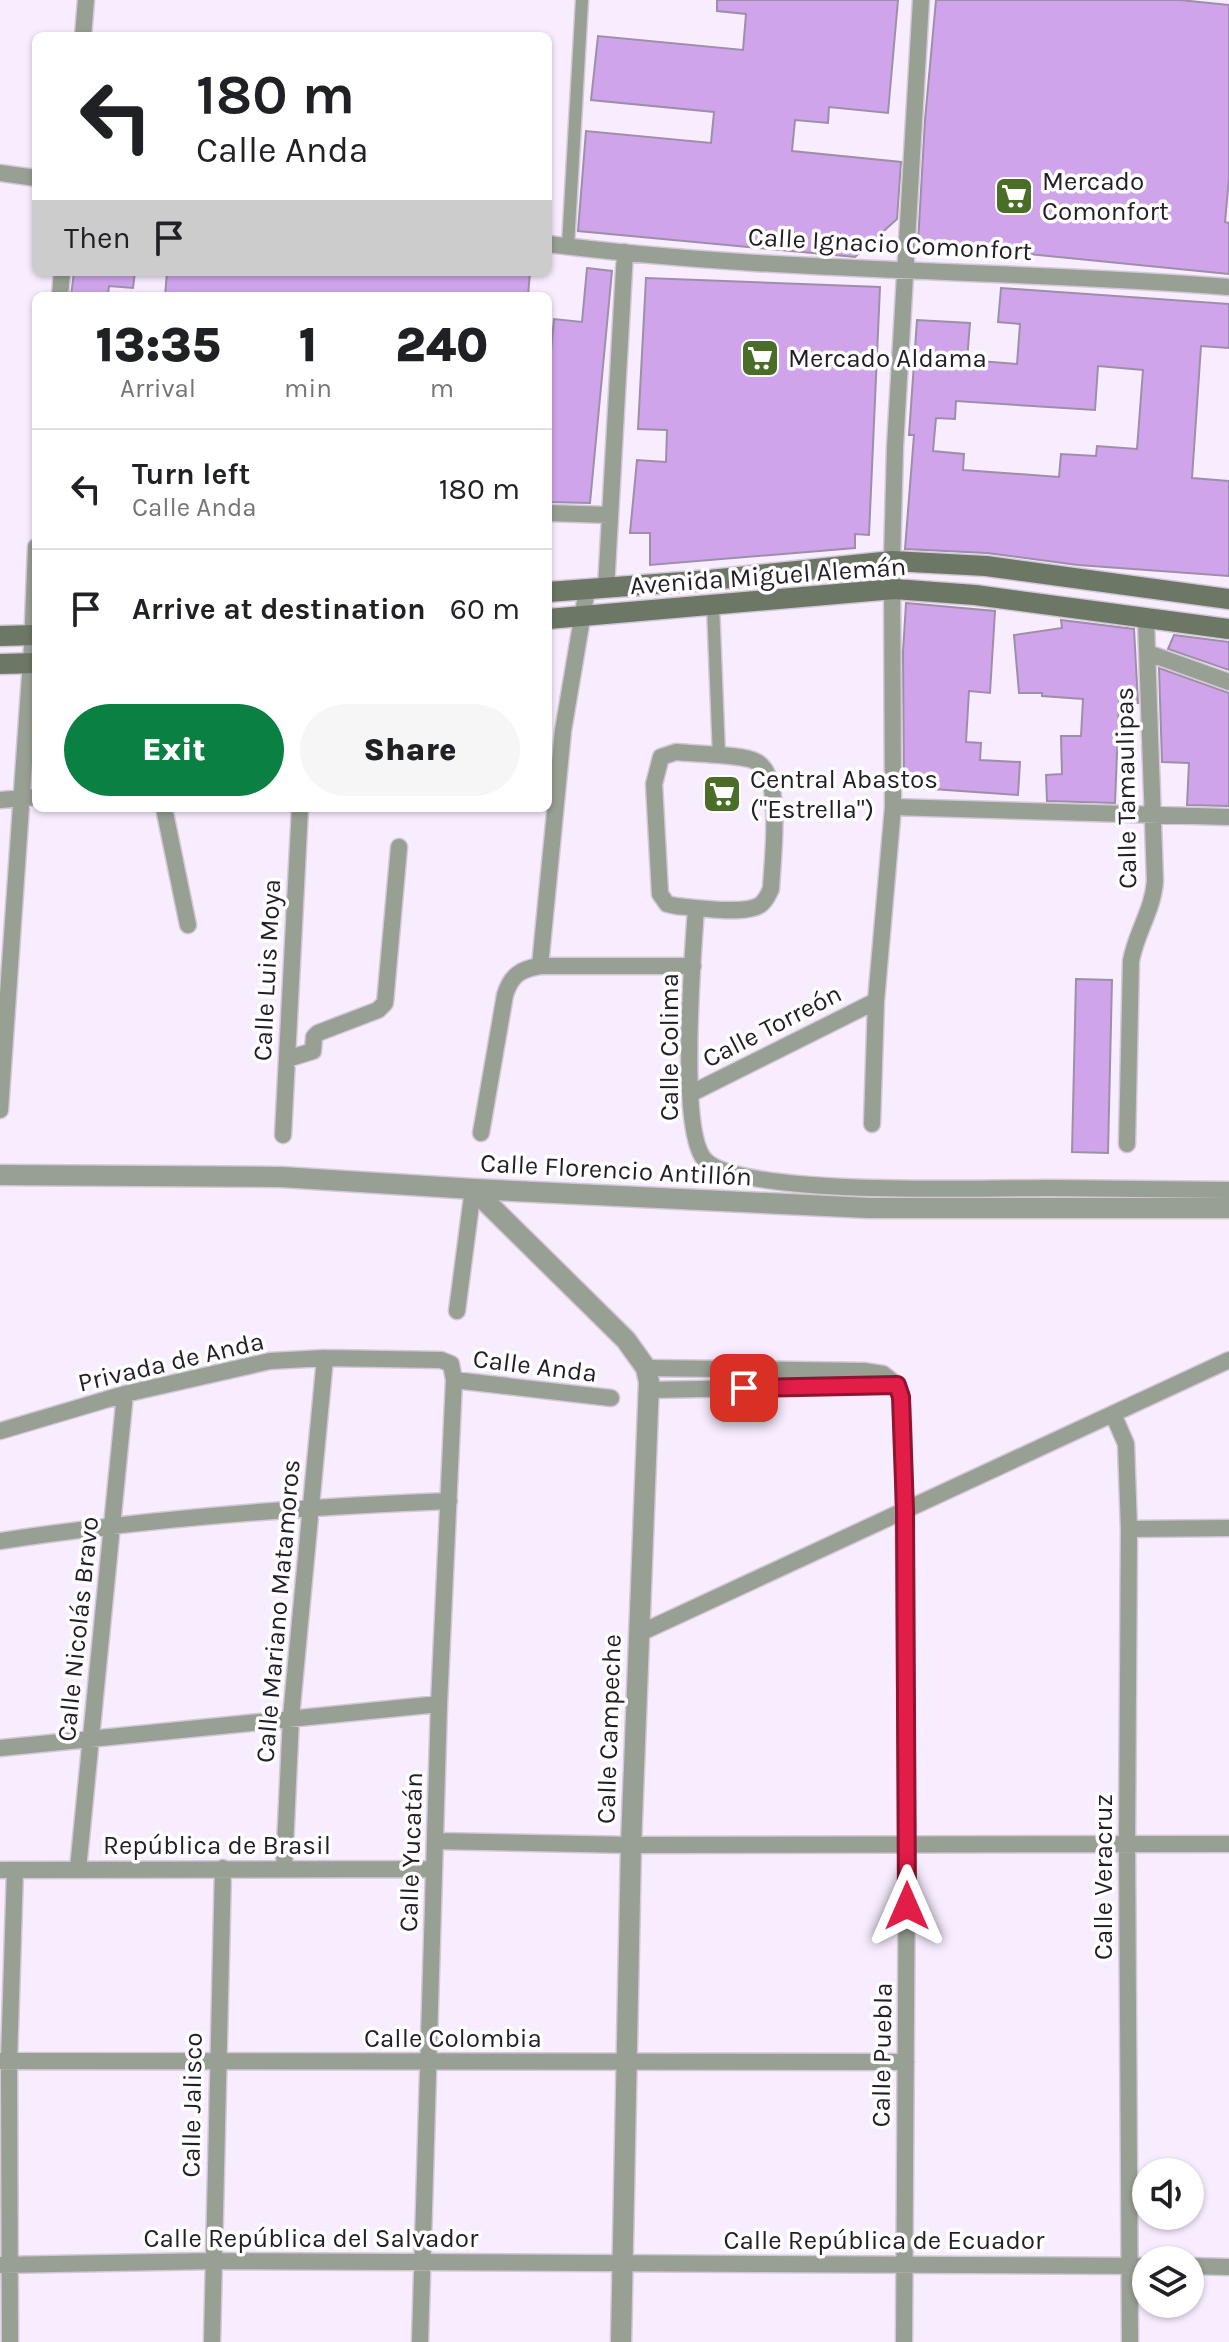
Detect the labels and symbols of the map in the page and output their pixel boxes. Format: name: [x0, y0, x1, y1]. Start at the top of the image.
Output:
place label: Mercado Comonfort: [1042, 166, 1169, 227]
supermarket icon: Mercado Comonfort: [993, 175, 1035, 217]
street label: Calle Ignacio Comonfort: [747, 221, 1033, 267]
supermarket icon: Mercado Aldama: [739, 337, 781, 379]
place label: Mercado Aldama: [788, 343, 987, 374]
street label: Avenida Miguel Alemán: [629, 551, 907, 601]
street label: Calle Tamaulipas: [1109, 687, 1143, 889]
place label: Central Abastos ("Estrella"): [750, 764, 938, 825]
supermarket icon: Central Abastos ("Estrella"): [701, 773, 743, 815]
street label: Calle Luis Moya: [247, 878, 287, 1062]
street label: Calle Colima: [654, 973, 685, 1121]
street label: Calle Torreón: [697, 978, 847, 1074]
street label: Calle Florencio Antillón: [479, 1147, 753, 1193]
street label: Privada de Anda: [75, 1326, 267, 1398]
street label: Calle Anda: [471, 1343, 599, 1389]
pin: [710, 1354, 778, 1422]
street label: Calle Mariano Matamoros: [249, 1458, 307, 1764]
street label: Calle Nicolás Bravo: [51, 1515, 105, 1743]
street label: Calle Campeche: [590, 1634, 628, 1824]
street label: Calle Yucatán: [393, 1771, 429, 1933]
street label: Calle Veracruz: [1088, 1794, 1119, 1960]
street label: República de Brasil: [103, 1830, 331, 1861]
position arrow: [865, 1864, 949, 1948]
street label: Calle Puebla: [865, 1982, 899, 2128]
street label: Calle Colombia: [364, 2023, 542, 2054]
street label: Calle Jalisco: [175, 2032, 209, 2178]
street label: Calle República del Salvador: [144, 2223, 479, 2254]
street label: Calle República de Ecuador: [724, 2225, 1045, 2256]

